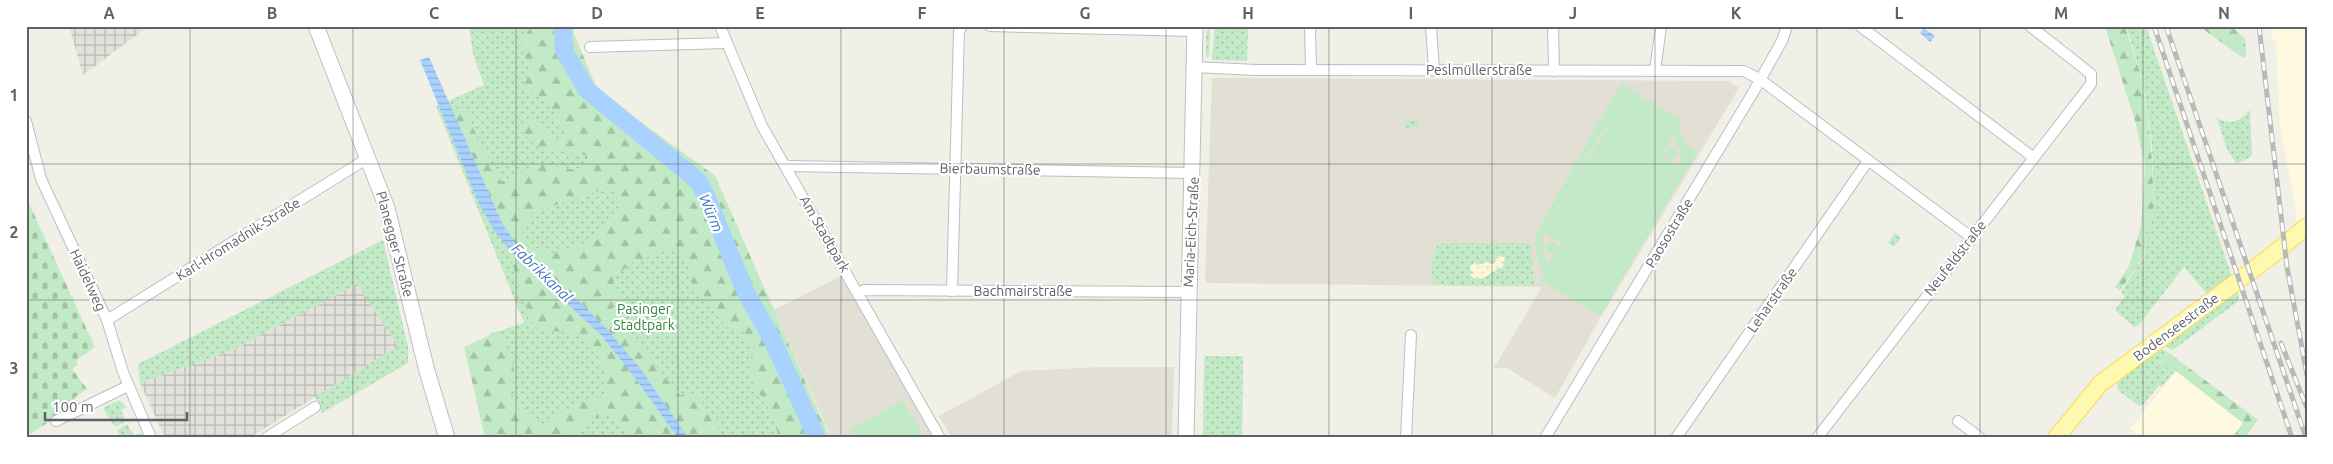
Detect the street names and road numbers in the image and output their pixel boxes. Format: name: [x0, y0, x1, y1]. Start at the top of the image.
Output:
street label: Peslmüllerstraße: [1426, 62, 1532, 78]
street label: Bierbaumstraße: [939, 160, 1041, 178]
street label: Maria-Eich-Straße: [1180, 176, 1202, 288]
street label: Planegger Straße: [373, 189, 417, 299]
street label: Am Stadtpark: [797, 193, 853, 275]
street label: Karl-Hromadnik-Straße: [173, 194, 303, 284]
street label: Paosostraße: [1642, 195, 1696, 271]
street label: Neufeldstraße: [1921, 217, 1989, 299]
street label: Haidelweg: [67, 246, 109, 314]
street label: Leharstraße: [1744, 264, 1800, 336]
street label: Bachmairstraße: [974, 283, 1072, 299]
street label: Bodenseestraße: [2130, 290, 2222, 364]

